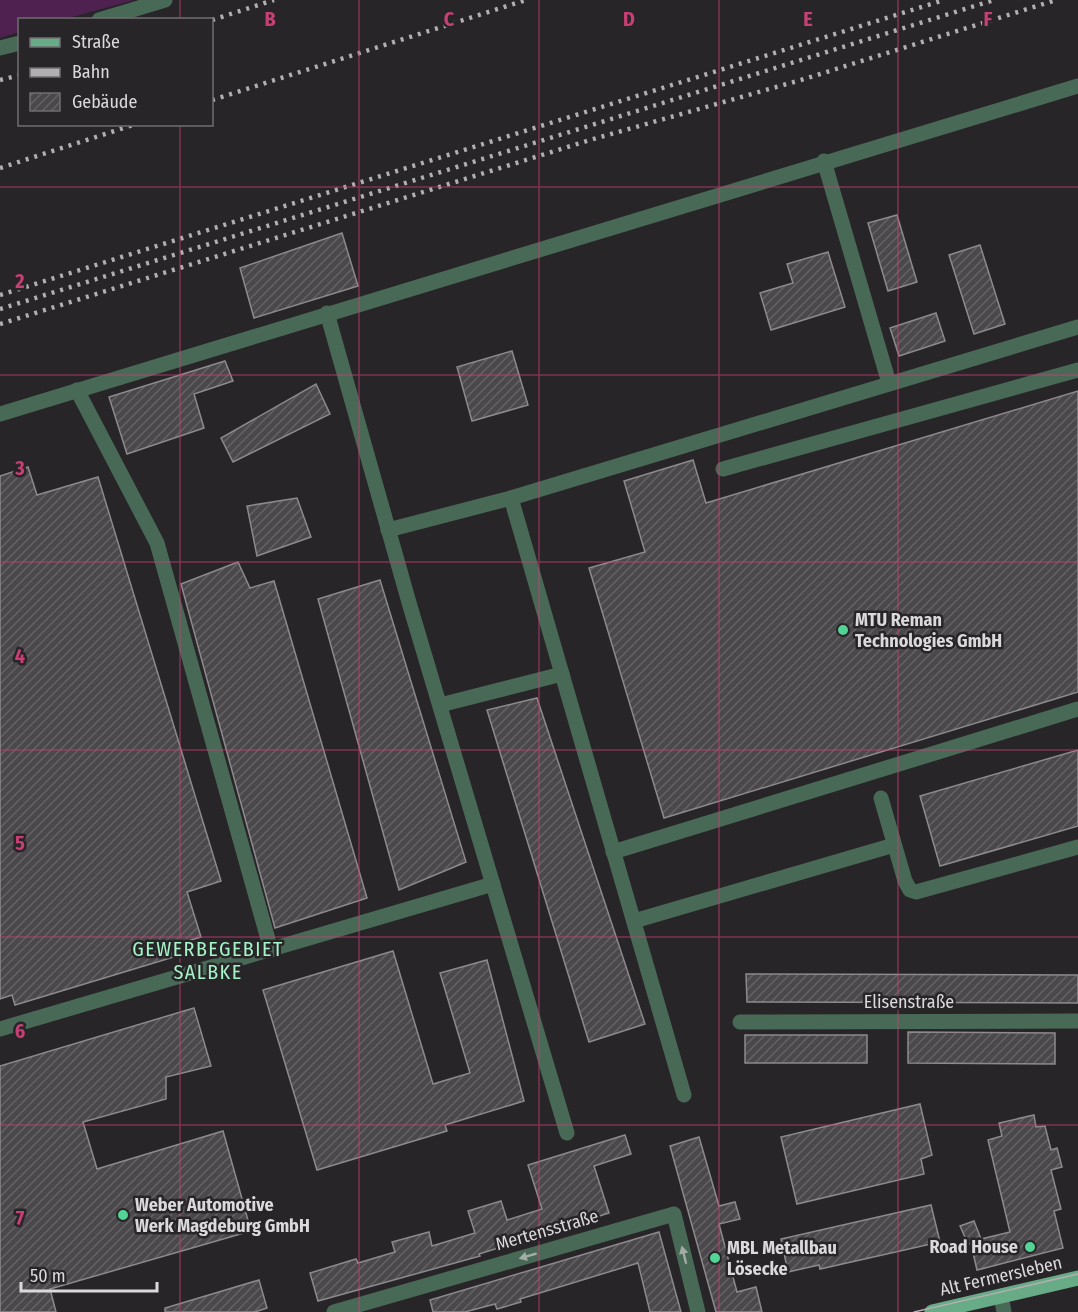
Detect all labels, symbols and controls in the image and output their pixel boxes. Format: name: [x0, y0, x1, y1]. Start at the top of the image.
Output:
text: B: [264, 7, 276, 31]
text: C: [444, 7, 455, 31]
text: D: [623, 7, 635, 31]
text: E: [803, 7, 813, 31]
text: F: [984, 7, 993, 31]
legend: [18, 18, 213, 126]
text: Straße: [72, 31, 120, 53]
text: Bahn: [72, 61, 110, 83]
text: Gebäude: [72, 91, 138, 113]
text: 2: [14, 269, 25, 293]
text: 3: [14, 456, 25, 480]
place label: MTU Reman Technologies GmbH: [855, 609, 1002, 652]
marker: MTU Reman Technologies GmbH: [836, 623, 850, 637]
text: 4: [15, 644, 25, 668]
text: 5: [15, 831, 25, 855]
district label: GEWERBEGEBIET SALBKE: [132, 937, 284, 984]
street label: Elisenstraße: [864, 991, 954, 1013]
text: 6: [15, 1019, 25, 1043]
place label: Weber Automotive Werk Magdeburg GmbH: [135, 1194, 310, 1237]
street label: Mertensstraße: [493, 1205, 601, 1255]
text: 7: [16, 1206, 25, 1230]
marker: Weber Automotive Werk Magdeburg GmbH: [116, 1208, 130, 1222]
place label: Road House: [929, 1236, 1018, 1258]
place label: MBL Metallbau Lösecke: [727, 1237, 837, 1280]
marker: Road House: [1023, 1240, 1037, 1254]
one-way arrow: [679, 1246, 689, 1264]
marker: MBL Metallbau Lösecke: [708, 1251, 722, 1265]
street label: Alt Fermersleben: [938, 1251, 1064, 1301]
one-way arrow: [519, 1252, 537, 1261]
scale bar: [21, 1255, 158, 1293]
text: 50 m: [30, 1265, 66, 1287]

